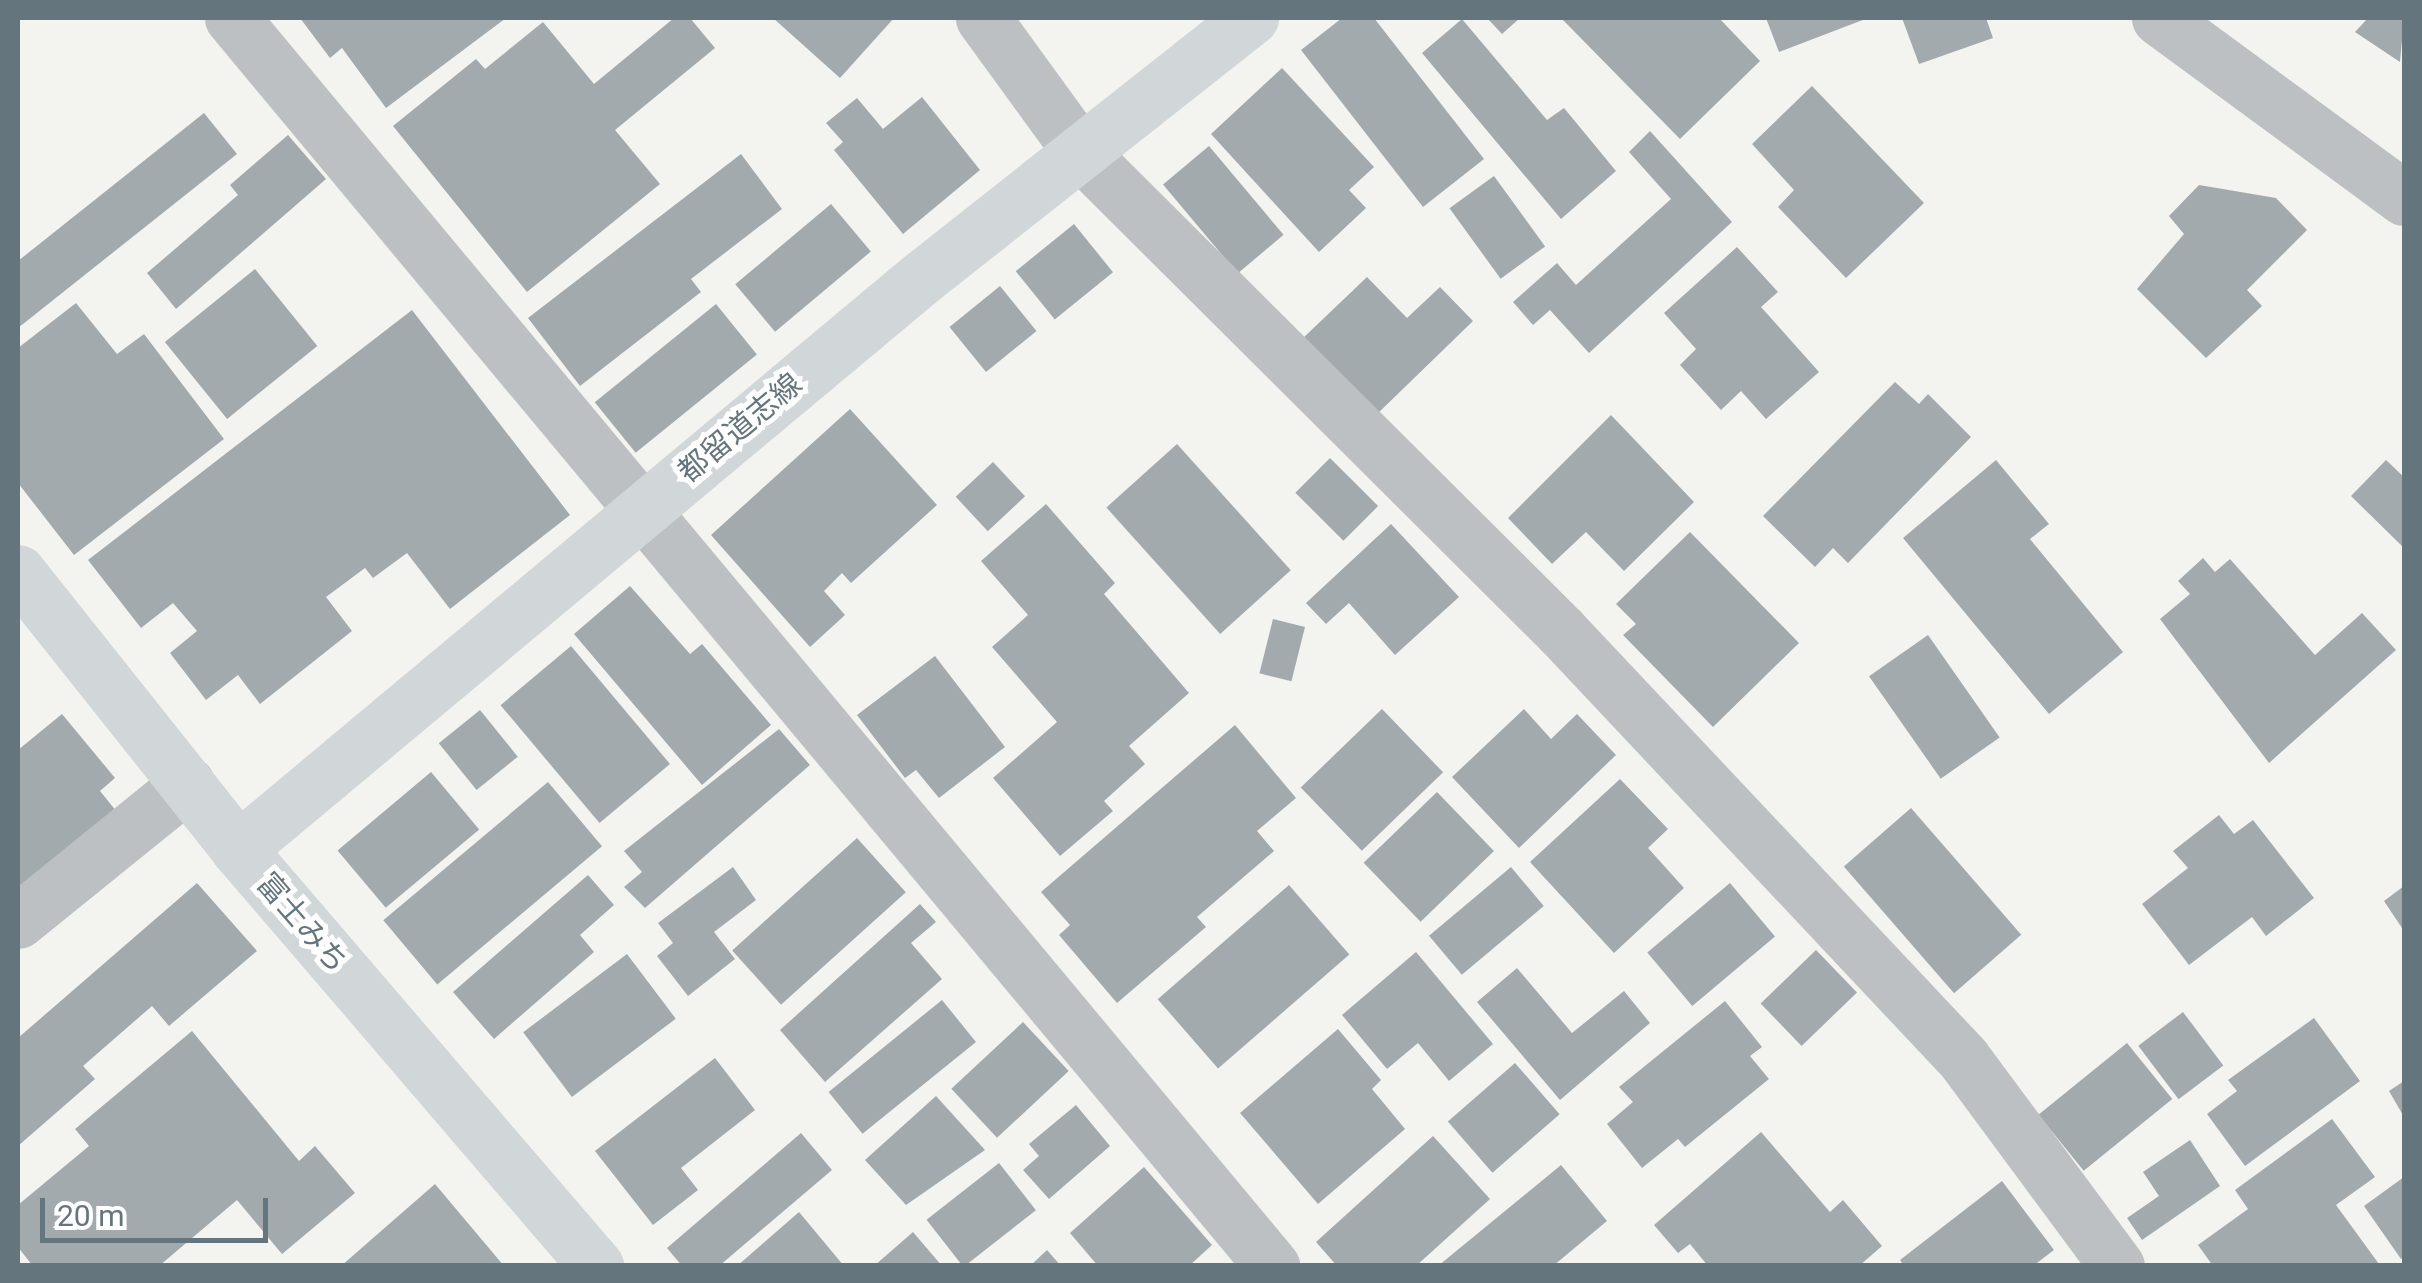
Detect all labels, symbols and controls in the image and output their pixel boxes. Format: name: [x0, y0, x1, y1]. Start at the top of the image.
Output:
street label: 都留道志線: [671, 366, 809, 490]
street label: 富士みち: [249, 866, 355, 980]
scale bar: [45, 1178, 272, 1240]
text: 20 m: [57, 1198, 124, 1233]

